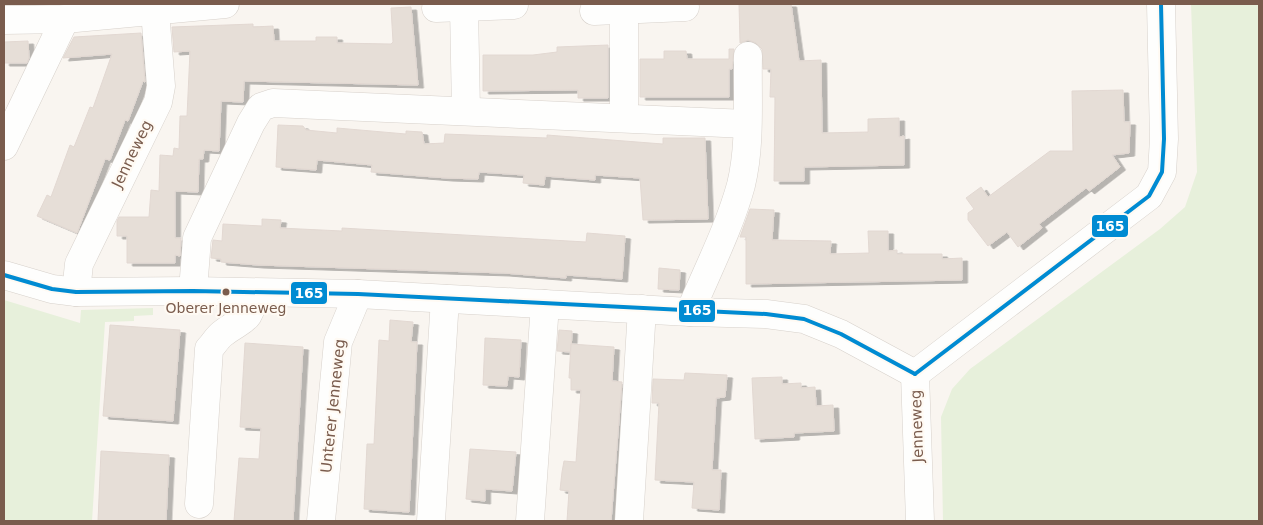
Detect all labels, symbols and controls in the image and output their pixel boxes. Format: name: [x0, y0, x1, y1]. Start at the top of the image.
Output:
street label: Jenneweg: [107, 117, 156, 192]
line badge: 165: [1091, 214, 1129, 238]
text: 165: [1095, 218, 1125, 234]
line badge: 165: [290, 281, 328, 305]
text: 165: [294, 285, 324, 301]
marker: Oberer Jenneweg: [221, 287, 231, 297]
line badge: 165: [678, 299, 716, 323]
place label: Oberer Jenneweg: [166, 300, 286, 316]
text: 165: [682, 302, 712, 318]
street label: Unterer Jenneweg: [317, 338, 349, 474]
street label: Jenneweg: [907, 389, 927, 464]

